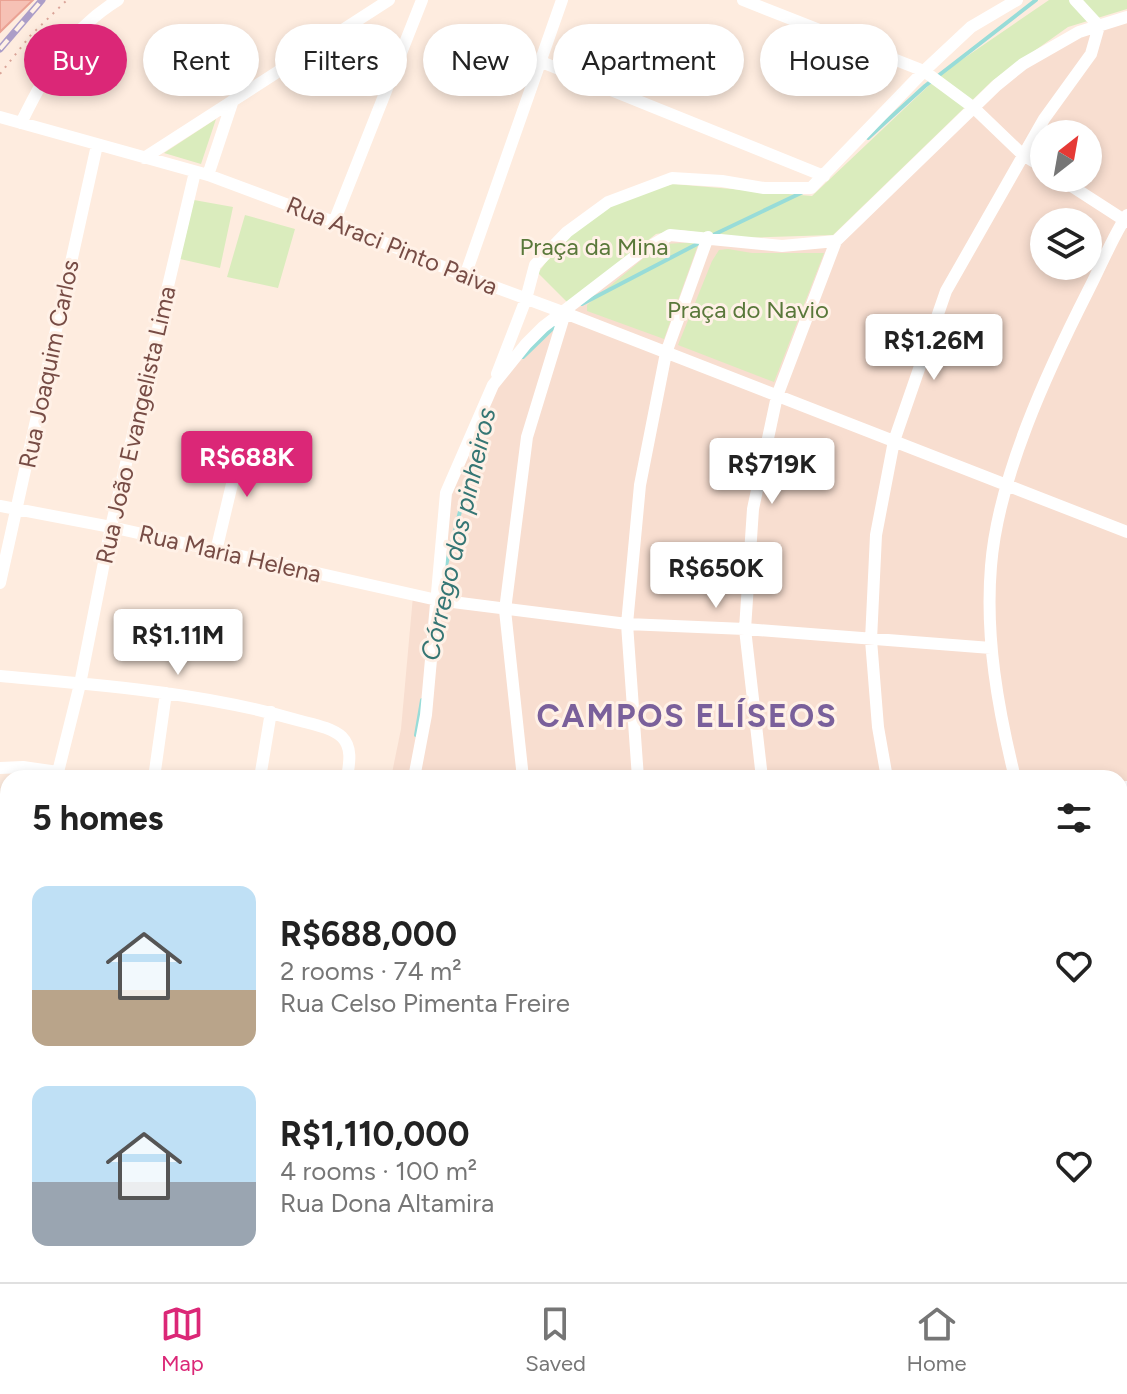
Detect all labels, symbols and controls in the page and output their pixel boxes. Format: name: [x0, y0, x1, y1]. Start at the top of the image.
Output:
chip: Buy: [24, 24, 127, 96]
chip: Rent: [143, 24, 259, 96]
chip: Filters: [275, 24, 407, 96]
chip: New: [423, 24, 537, 96]
chip: Apartment: [553, 24, 744, 96]
chip: House: [760, 24, 898, 96]
north arrow: [1030, 120, 1102, 192]
map controls: [1030, 120, 1102, 280]
street label: Rua Araci Pinto Paiva: [282, 190, 502, 301]
button: layers: [1030, 208, 1102, 280]
park label: Praça da Mina: [519, 232, 669, 261]
street label: Rua Joaquim Carlos: [12, 257, 85, 471]
street label: Rua João Evangelista Lima: [89, 283, 182, 567]
park label: Praça do Navio: [667, 295, 829, 324]
pin: R$1.26M: [860, 314, 1008, 382]
text: R$1.26M: [883, 324, 985, 356]
water label: Córrego dos pinheiros: [413, 404, 503, 664]
pin: R$688K: [182, 431, 312, 499]
pin: R$719K: [707, 438, 837, 506]
text: R$688K: [199, 441, 295, 473]
text: R$719K: [728, 448, 817, 480]
street label: Rua Maria Helena: [136, 518, 324, 589]
pin: R$650K: [651, 542, 781, 610]
text: R$650K: [668, 552, 764, 584]
pin: R$1.11M: [104, 609, 252, 677]
text: R$1.11M: [132, 619, 224, 651]
district label: CAMPOS ELÍSEOS: [536, 697, 838, 735]
icon: filters: [1052, 796, 1096, 840]
text: 5 homes: [32, 798, 163, 839]
text: R$688,000: [280, 914, 457, 955]
icon: home: [96, 918, 192, 1014]
icon: heart: [1052, 944, 1096, 988]
text: 2 rooms · 74 m²: [280, 955, 462, 987]
text: Rua Celso Pimenta Freire: [280, 987, 570, 1019]
text: R$1,110,000: [280, 1114, 469, 1155]
icon: home: [96, 1118, 192, 1214]
icon: heart: [1052, 1144, 1096, 1188]
text: 4 rooms · 100 m²: [280, 1155, 477, 1187]
text: Rua Dona Altamira: [280, 1187, 494, 1219]
tab: Map: [160, 1302, 204, 1377]
tab: Saved: [525, 1302, 586, 1377]
tab: Home: [907, 1302, 967, 1377]

